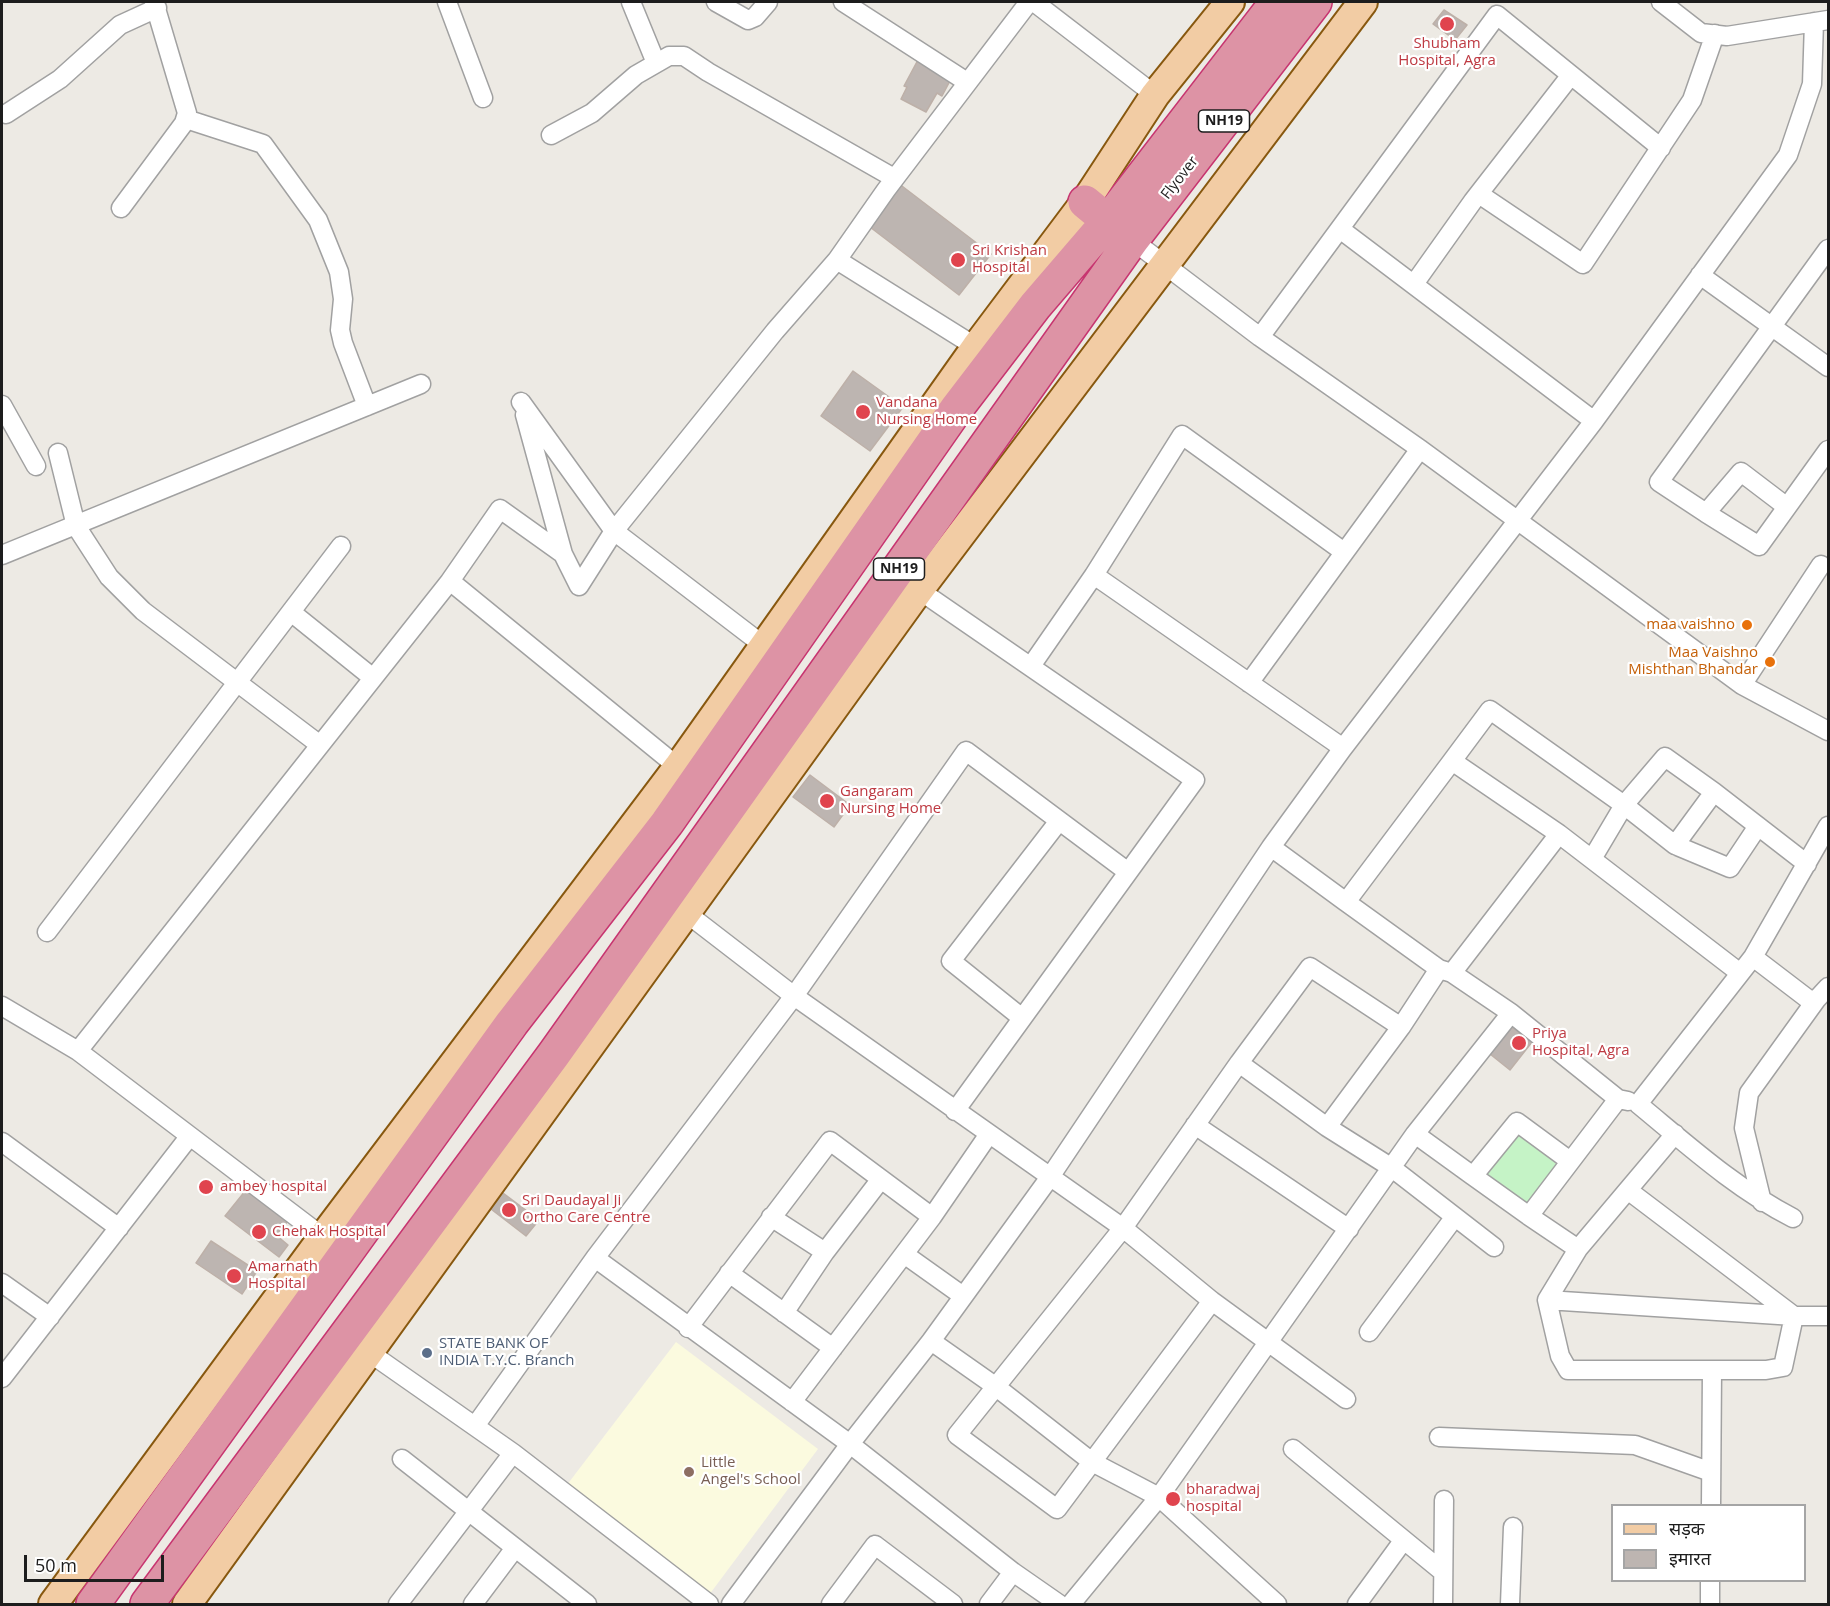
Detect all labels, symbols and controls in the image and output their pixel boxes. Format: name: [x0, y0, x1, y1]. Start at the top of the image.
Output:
marker: Shubham Hospital, Agra: [1438, 15, 1456, 33]
place label: Shubham Hospital, Agra: [1398, 35, 1496, 70]
road number: NH19: [1198, 110, 1250, 132]
street label: Flyover: [1157, 153, 1203, 203]
place label: Sri Krishan Hospital: [972, 242, 1047, 277]
marker: Sri Krishan Hospital: [949, 251, 967, 269]
place label: Vandana Nursing Home: [876, 394, 977, 429]
marker: Vandana Nursing Home: [854, 403, 872, 421]
road number: NH19: [874, 558, 924, 580]
place label: maa vaishno: [1646, 616, 1735, 634]
marker: maa vaishno: [1740, 618, 1754, 632]
place label: Maa Vaishno Mishthan Bhandar: [1628, 644, 1758, 679]
marker: Maa Vaishno Mishthan Bhandar: [1763, 655, 1777, 669]
place label: Gangaram Nursing Home: [840, 783, 941, 818]
marker: Gangaram Nursing Home: [818, 792, 836, 810]
place label: Priya Hospital, Agra: [1532, 1025, 1630, 1060]
marker: Priya Hospital, Agra: [1510, 1034, 1528, 1052]
marker: ambey hospital: [197, 1178, 215, 1196]
place label: ambey hospital: [220, 1178, 327, 1196]
place label: Sri Daudayal Ji Ortho Care Centre: [522, 1192, 650, 1227]
marker: Sri Daudayal Ji Ortho Care Centre: [500, 1201, 518, 1219]
marker: Chehak Hospital: [250, 1223, 268, 1241]
place label: Chehak Hospital: [272, 1223, 386, 1241]
place label: Amarnath Hospital: [248, 1258, 318, 1293]
marker: Amarnath Hospital: [225, 1267, 243, 1285]
place label: STATE BANK OF INDIA T.Y.C. Branch: [439, 1335, 574, 1370]
marker: STATE BANK OF INDIA T.Y.C. Branch: [420, 1346, 434, 1360]
place label: Little Angel's School: [701, 1454, 801, 1489]
marker: Little Angel's School: [682, 1465, 696, 1479]
place label: bharadwaj hospital: [1186, 1481, 1260, 1516]
marker: bharadwaj hospital: [1164, 1490, 1182, 1508]
legend: [1611, 1504, 1806, 1582]
text: सड़क: [1669, 1516, 1705, 1540]
scale bar: [27, 1543, 166, 1581]
text: इमारत: [1669, 1546, 1711, 1570]
text: 50 m: [35, 1553, 77, 1577]

